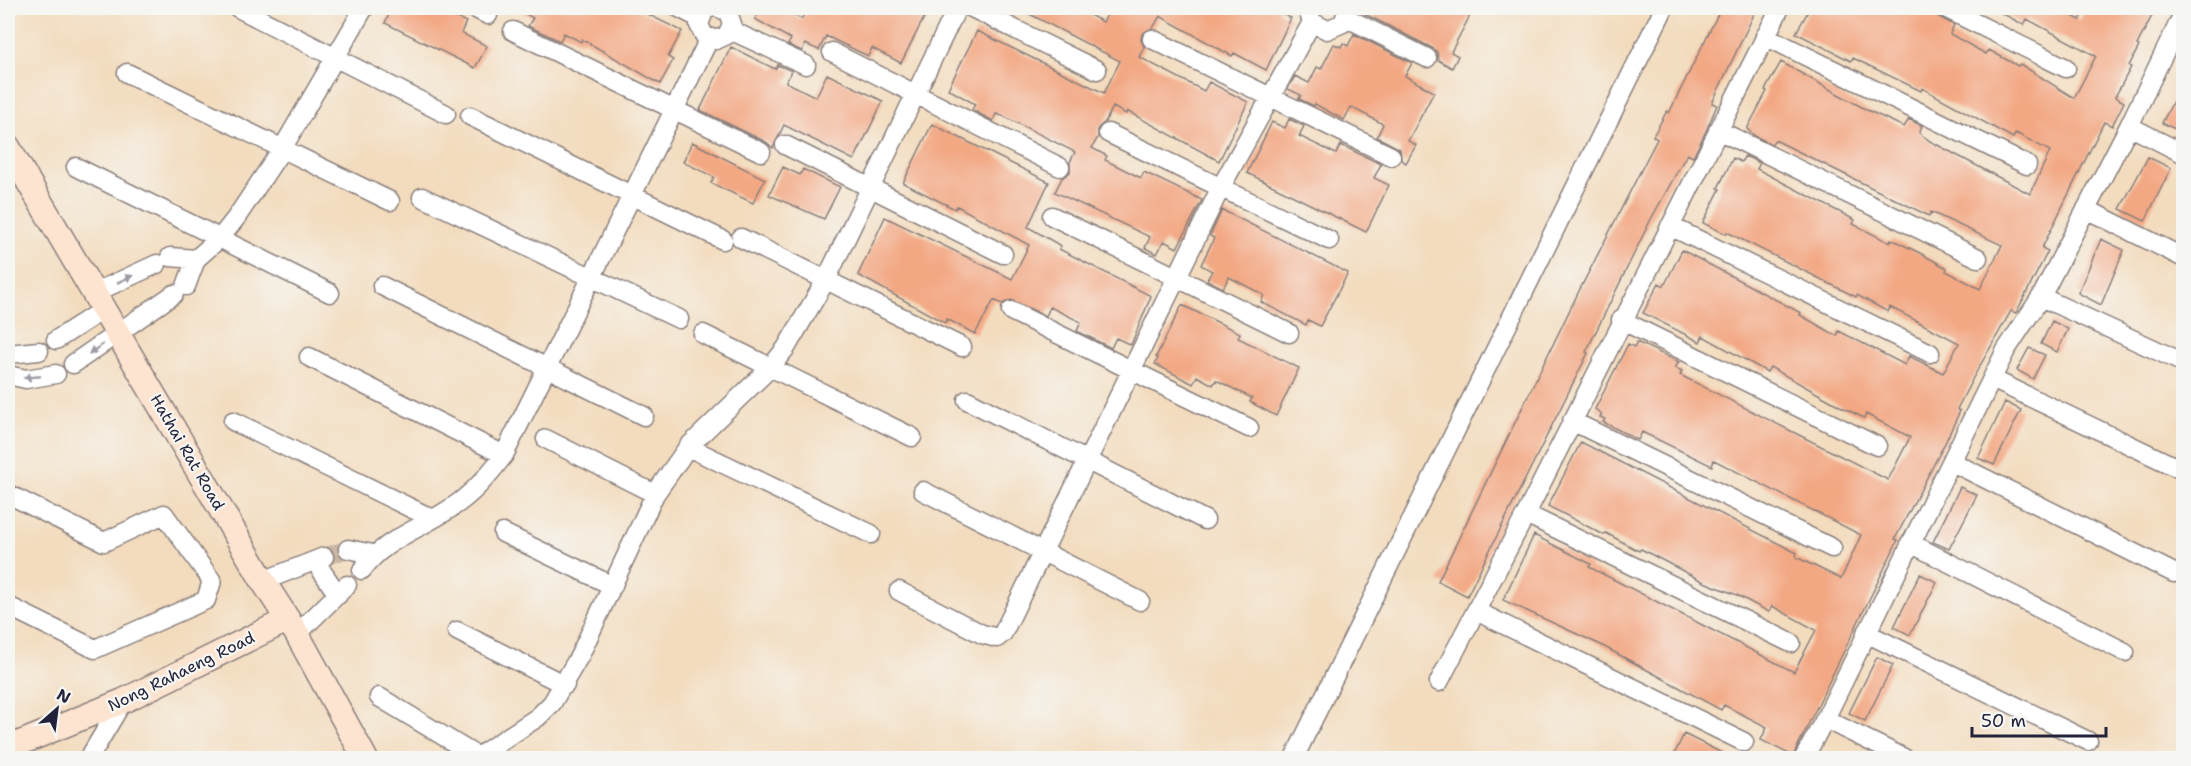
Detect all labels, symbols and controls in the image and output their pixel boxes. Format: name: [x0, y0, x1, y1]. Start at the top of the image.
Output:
one-way arrow: [117, 274, 134, 283]
one-way arrow: [88, 343, 104, 355]
one-way arrow: [22, 373, 41, 382]
street label: Hathai Rat Road: [146, 390, 229, 514]
street label: Nong Rahaeng Road: [104, 627, 258, 716]
north arrow: [27, 679, 87, 739]
text: N: [53, 684, 74, 708]
scale bar: [1972, 700, 2106, 738]
text: 50 m: [1981, 709, 2026, 733]

